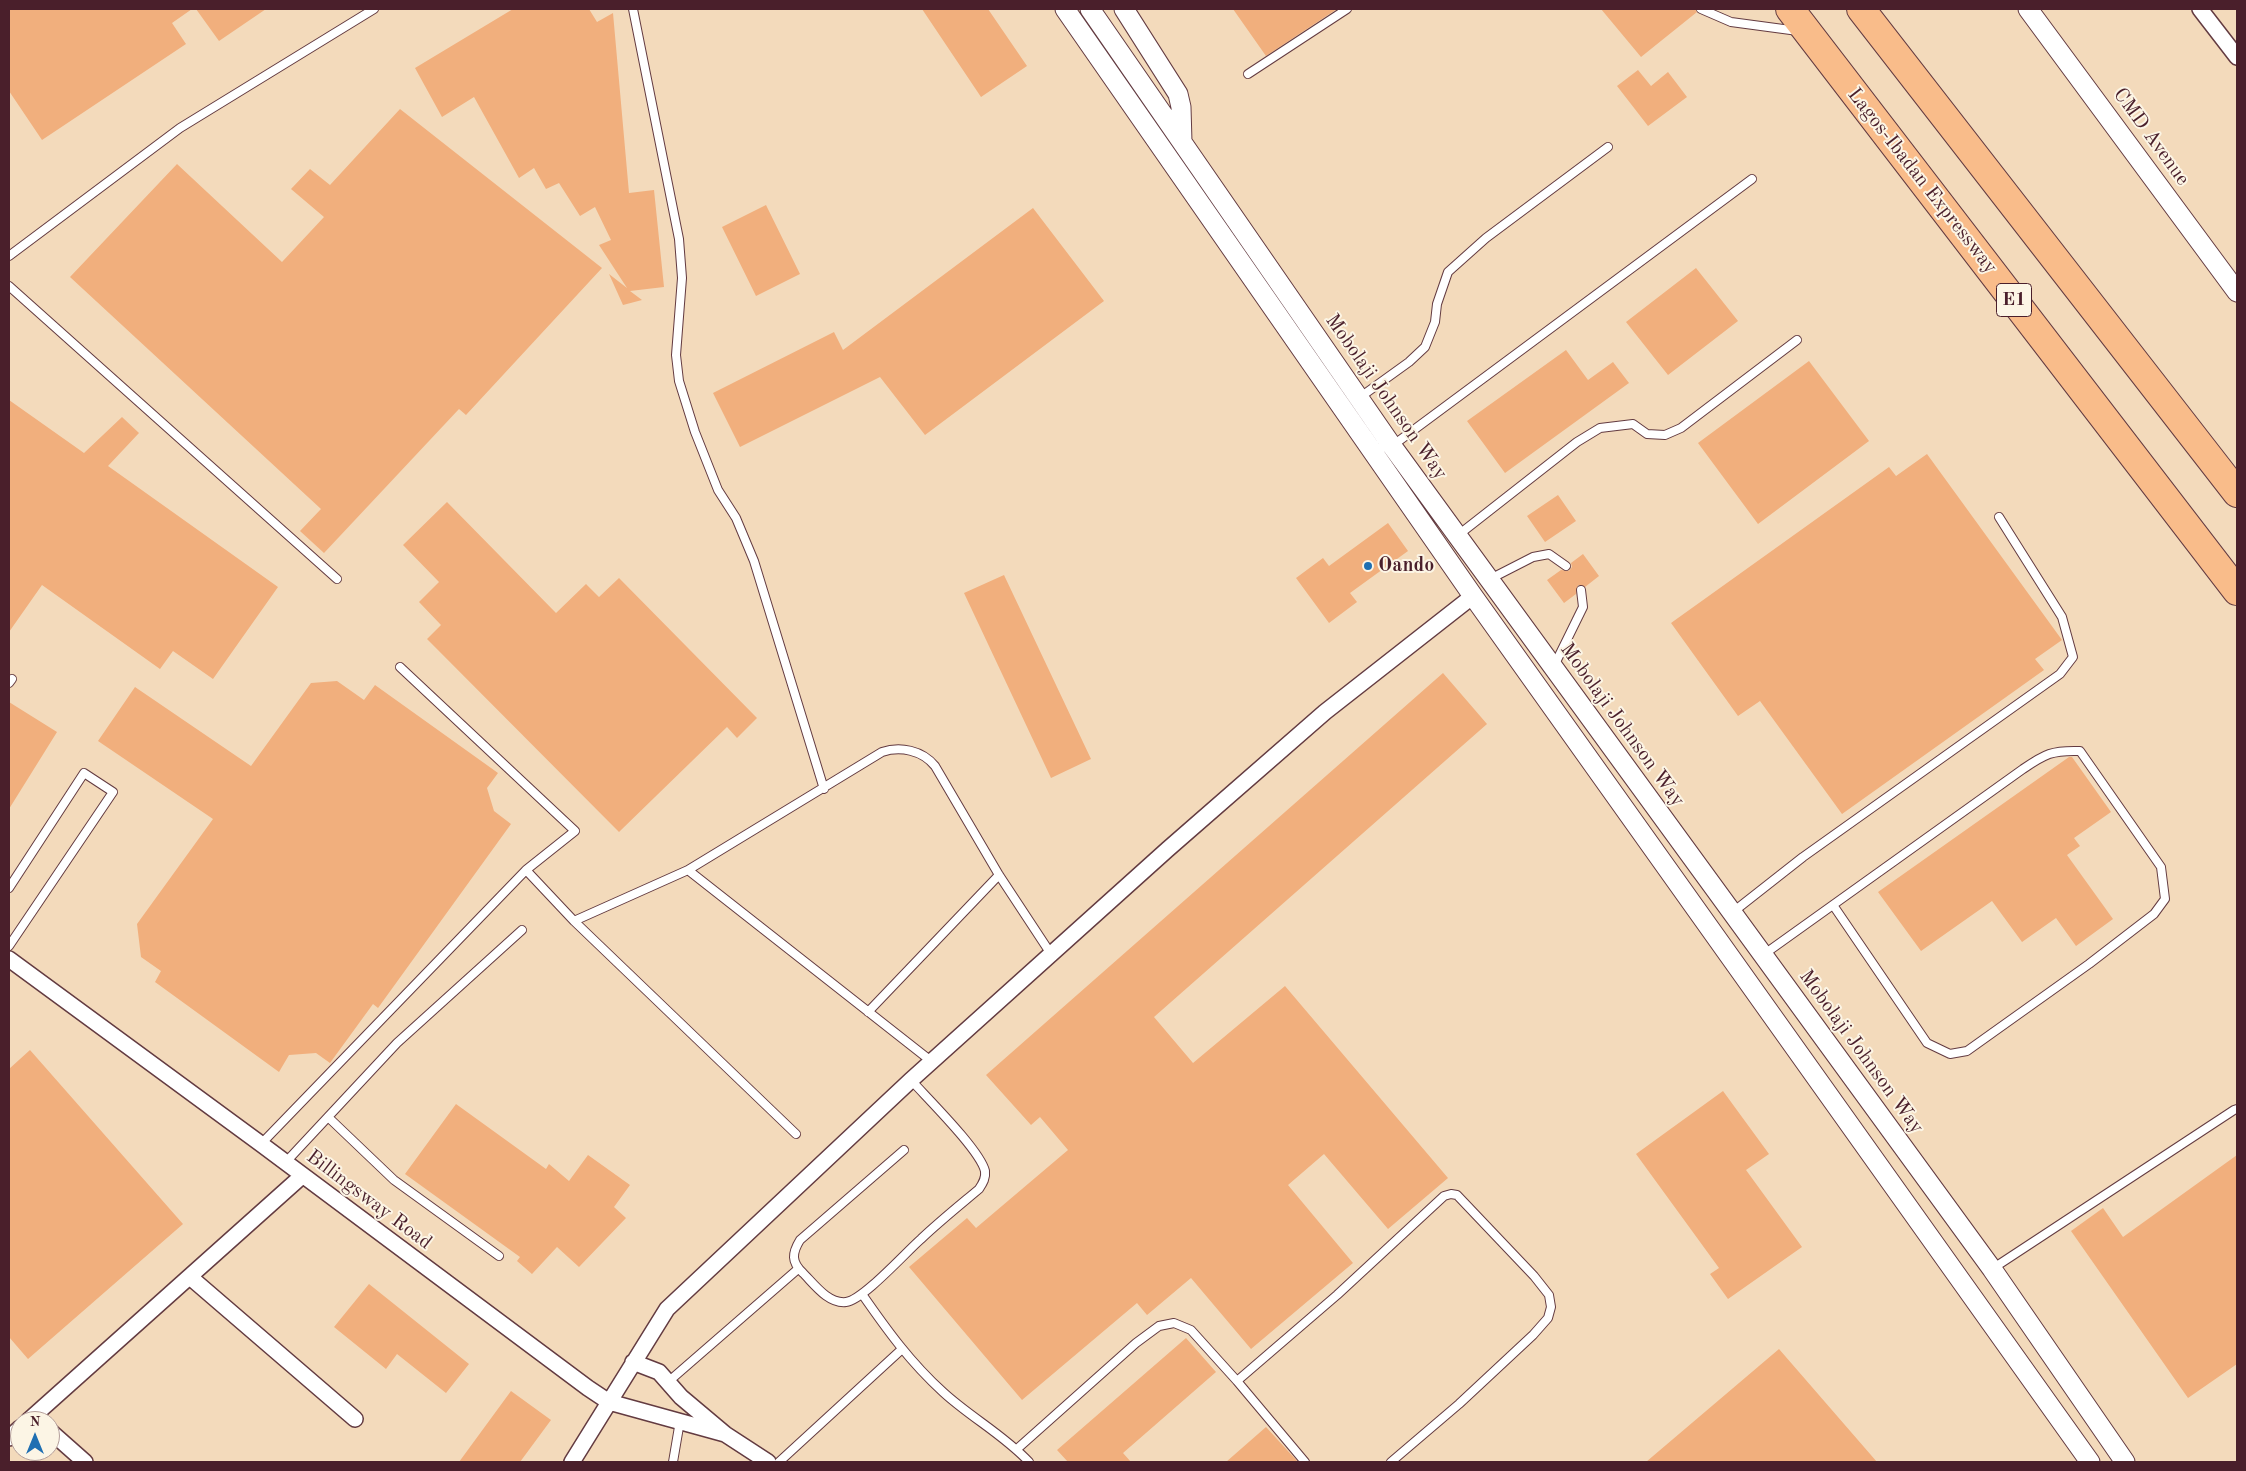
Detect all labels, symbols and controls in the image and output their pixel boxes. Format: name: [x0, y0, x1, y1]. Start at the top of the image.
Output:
street label: Lagos-Ibadan Expressway: [1842, 83, 2002, 279]
street label: CMD Avenue: [2108, 83, 2194, 191]
road number: E1: [1996, 284, 2032, 316]
street label: Mobolaji Johnson Way: [1320, 309, 1452, 485]
place label: Oando: [1378, 554, 1434, 578]
marker: Oando: [1362, 560, 1374, 572]
street label: Mobolaji Johnson Way: [1554, 638, 1690, 812]
street label: Mobolaji Johnson Way: [1793, 965, 1929, 1139]
street label: Billingsway Road: [302, 1145, 436, 1255]
north arrow: [10, 1411, 60, 1461]
text: N: [30, 1415, 40, 1429]

